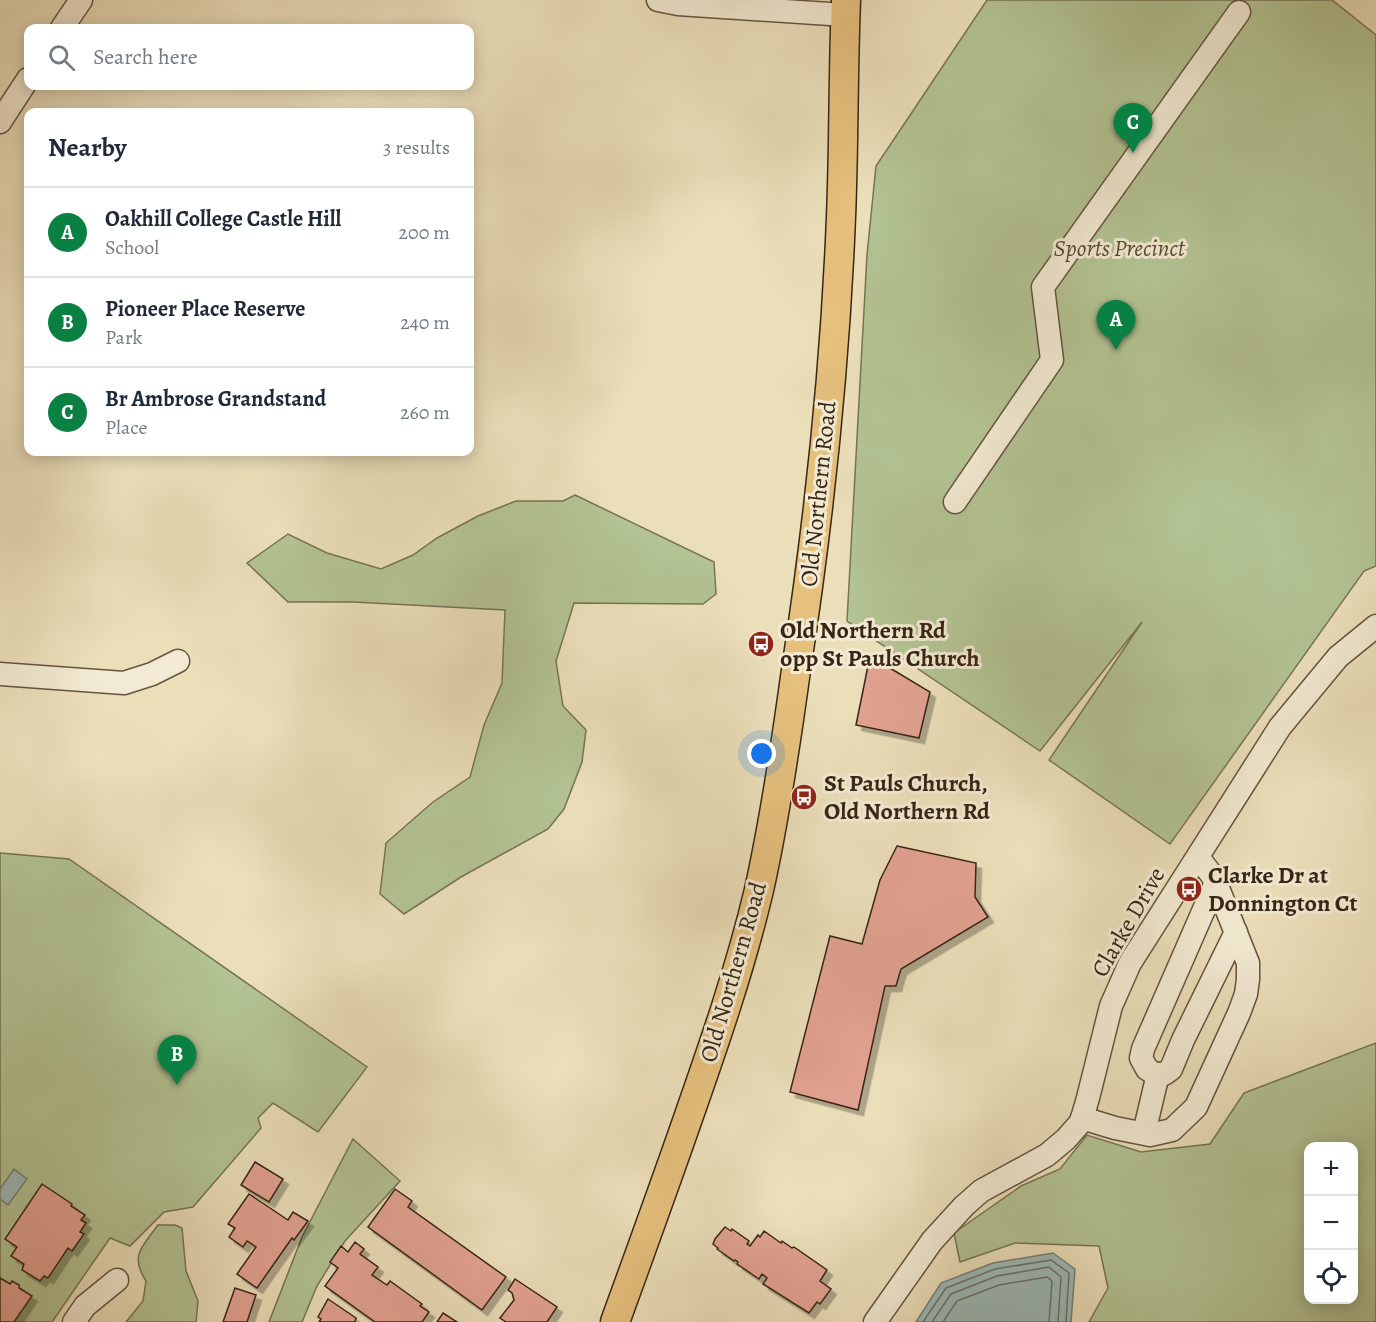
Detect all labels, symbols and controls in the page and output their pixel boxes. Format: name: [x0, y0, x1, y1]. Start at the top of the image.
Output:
search box: [24, 24, 474, 90]
icon: search: [45, 41, 78, 74]
text: Search here: [93, 42, 198, 72]
pin: C: [1114, 104, 1152, 153]
text: Nearby: [48, 130, 127, 165]
text: 3 results: [383, 134, 450, 161]
text: Oakhill College Castle Hill: [105, 204, 341, 234]
text: A: [61, 219, 74, 246]
text: 200 m: [399, 219, 450, 246]
park label: Sports Precinct: [1053, 232, 1186, 264]
text: School: [105, 234, 159, 261]
text: Pioneer Place Reserve: [105, 294, 305, 324]
pin: A: [1096, 300, 1136, 350]
text: B: [61, 309, 74, 336]
text: 240 m: [400, 309, 450, 336]
text: Park: [105, 324, 143, 351]
text: Br Ambrose Grandstand: [105, 384, 326, 414]
text: C: [61, 399, 74, 426]
text: 260 m: [400, 399, 450, 426]
street label: Old Northern Road: [792, 399, 844, 588]
text: Place: [105, 414, 147, 441]
place label: Old Northern Rd opp St Pauls Church: [780, 614, 980, 674]
bus stop icon: Old Northern Rd opp St Pauls Church: [746, 629, 776, 659]
your location: [747, 739, 776, 768]
place label: St Pauls Church, Old Northern Rd: [824, 767, 990, 827]
bus stop icon: St Pauls Church, Old Northern Rd: [789, 782, 819, 812]
place label: Clarke Dr at Donnington Ct: [1208, 859, 1357, 919]
street label: Clarke Drive: [1084, 861, 1172, 983]
bus stop icon: Clarke Dr at Donnington Ct: [1174, 874, 1204, 904]
street label: Old Northern Road: [692, 878, 774, 1066]
pin: B: [158, 1036, 196, 1085]
map controls: [1304, 1142, 1358, 1304]
button: +: [1304, 1142, 1358, 1196]
button: −: [1304, 1196, 1358, 1250]
button: locate: [1304, 1250, 1358, 1304]

